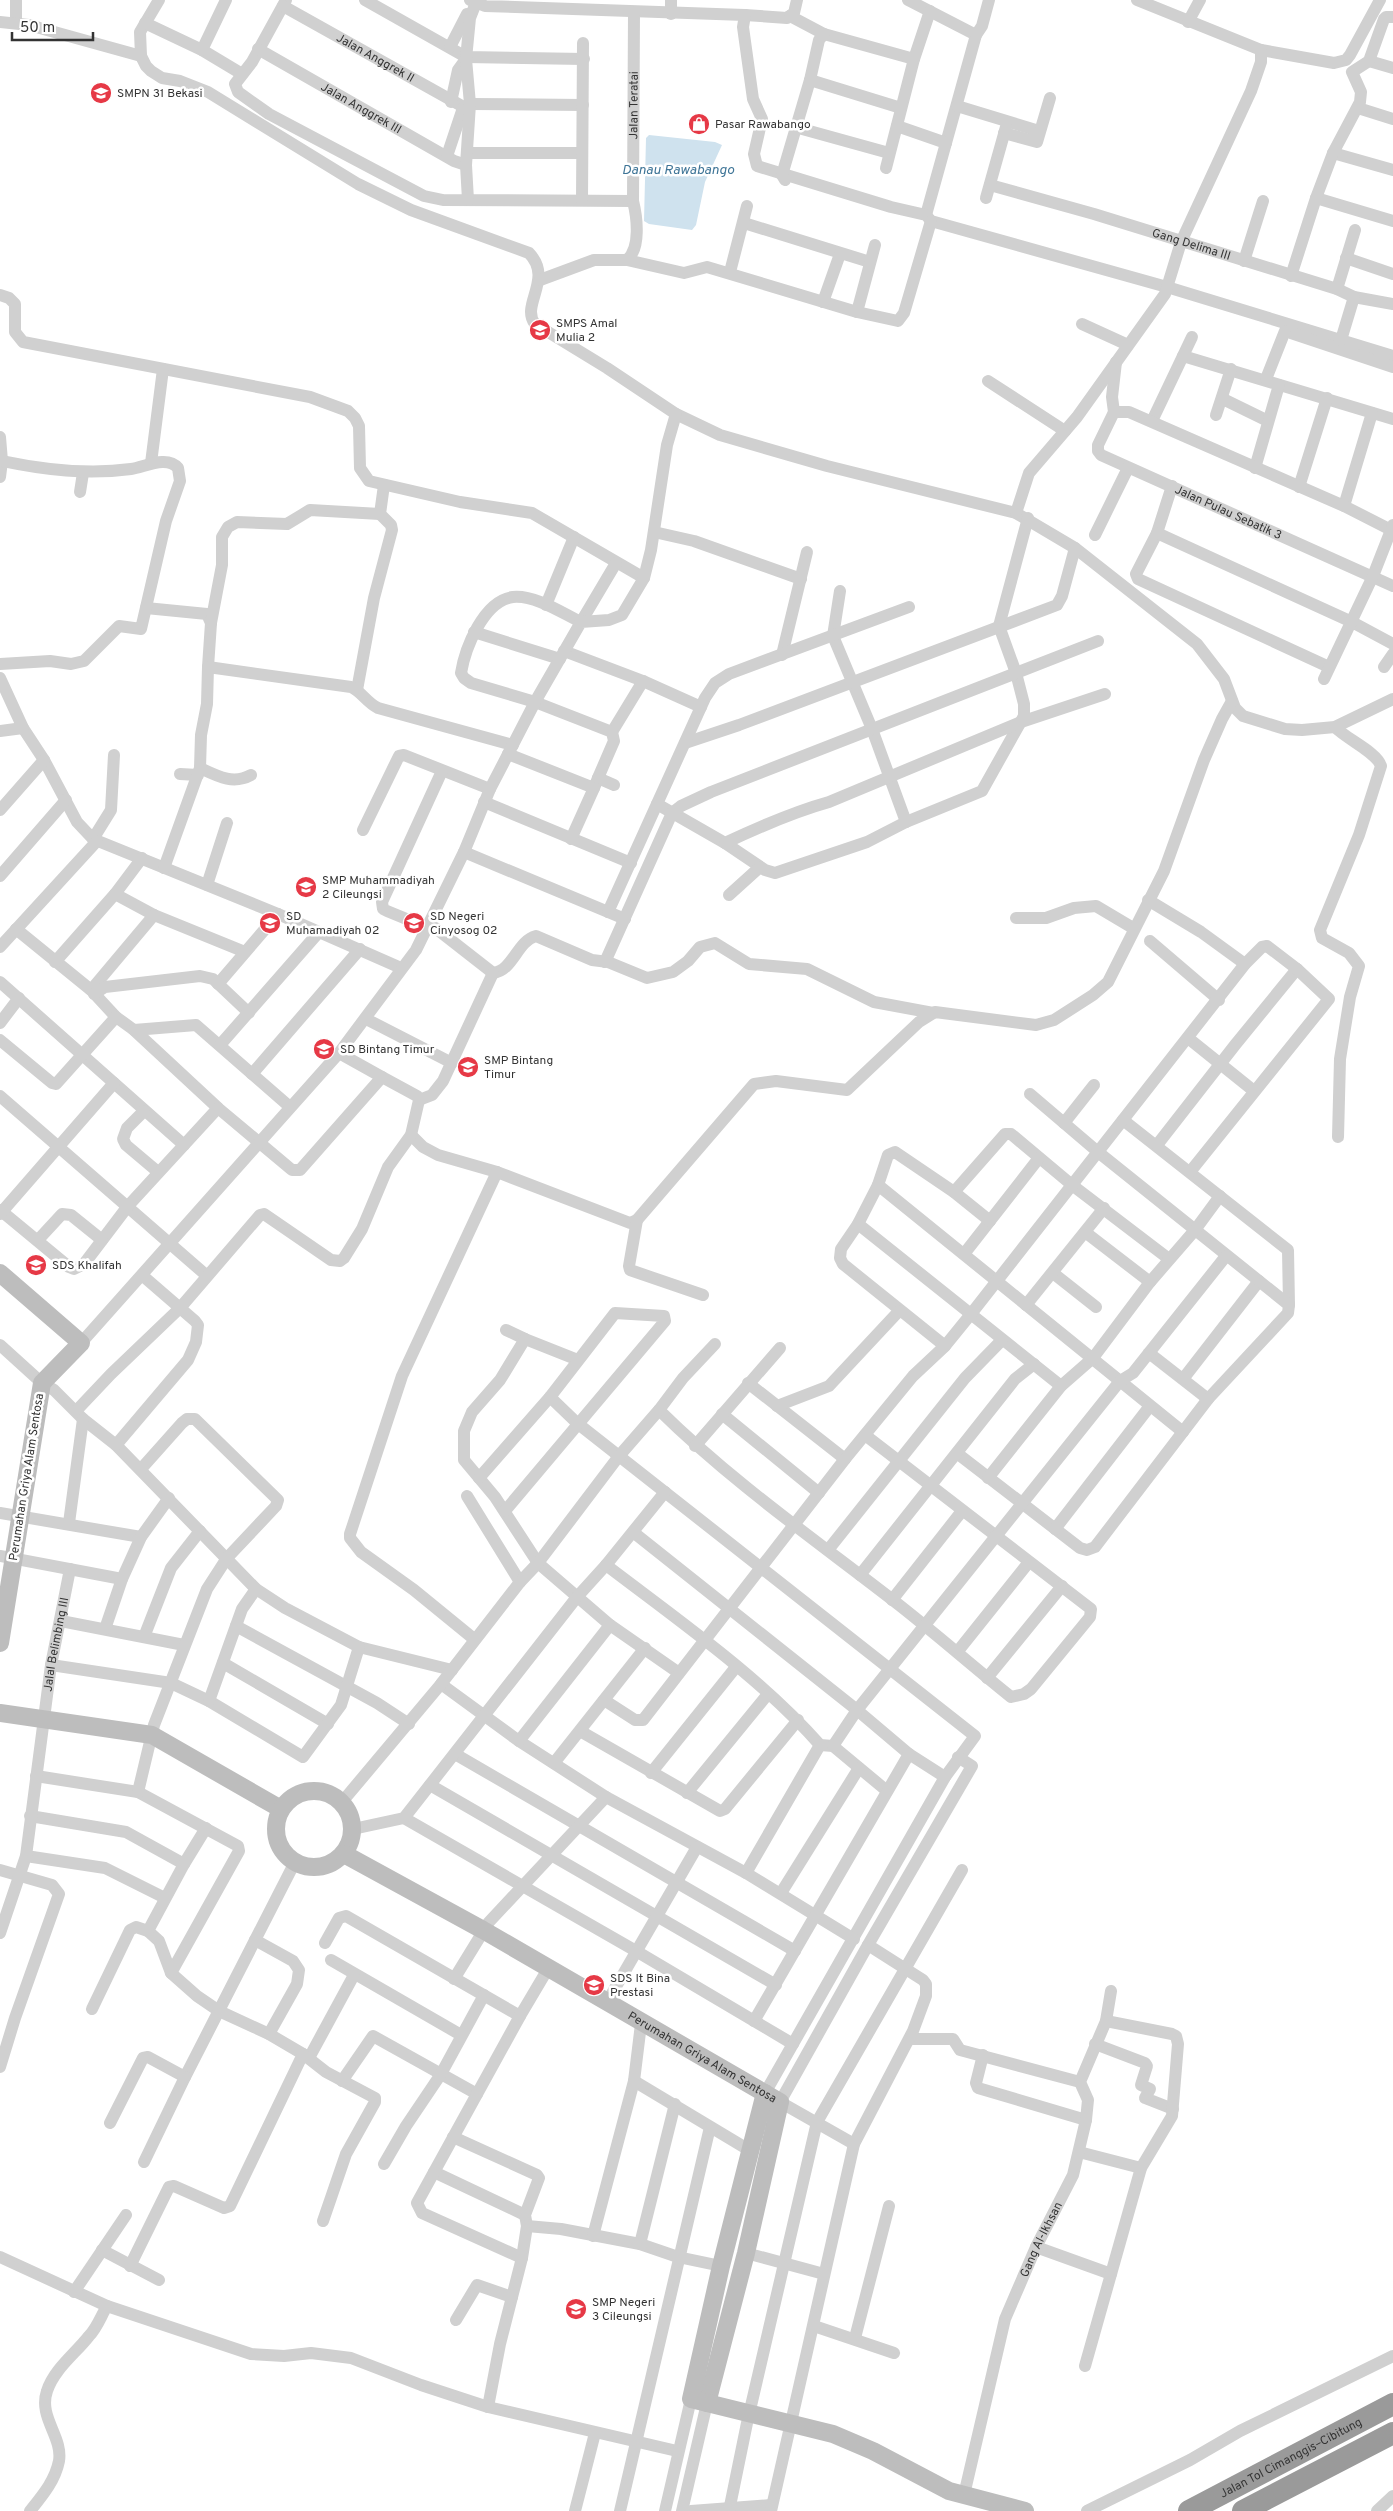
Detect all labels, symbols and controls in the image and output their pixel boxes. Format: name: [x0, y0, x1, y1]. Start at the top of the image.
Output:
scale bar: [12, 10, 94, 42]
text: 50 m: [20, 19, 55, 38]
street label: Jalan Anggrek II: [333, 30, 417, 87]
street label: Jalan Teratai: [626, 71, 643, 140]
street label: Jalan Anggrek III: [318, 80, 404, 138]
school or university icon: SMPN 31 Bekasi: [89, 81, 113, 105]
place label: SMPN 31 Bekasi: [117, 86, 203, 102]
shop icon: Pasar Rawabango: [687, 112, 711, 136]
place label: Pasar Rawabango: [715, 117, 811, 133]
water label: Danau Rawabango: [622, 162, 735, 179]
street label: Gang Delima III: [1150, 225, 1233, 265]
place label: SMPS Amal Mulia 2: [556, 316, 617, 346]
school or university icon: SMPS Amal Mulia 2: [528, 318, 552, 342]
street label: Jalan Pulau Sebatik 3: [1172, 482, 1284, 544]
place label: SMP Muhammadiyah 2 Cileungsi: [322, 873, 435, 903]
school or university icon: SMP Muhammadiyah 2 Cileungsi: [294, 875, 318, 899]
place label: SD Muhamadiyah 02: [286, 909, 379, 939]
place label: SD Negeri Cinyosog 02: [430, 909, 497, 939]
school or university icon: SD Muhamadiyah 02: [258, 911, 282, 935]
school or university icon: SD Negeri Cinyosog 02: [402, 911, 426, 935]
school or university icon: SD Bintang Timur: [312, 1037, 336, 1061]
place label: SD Bintang Timur: [340, 1042, 435, 1058]
place label: SMP Bintang Timur: [484, 1053, 553, 1083]
school or university icon: SMP Bintang Timur: [456, 1055, 480, 1079]
school or university icon: SDS Khalifah: [24, 1253, 48, 1277]
place label: SDS Khalifah: [52, 1258, 122, 1274]
street label: Perumahan Griya Alam Sentosa: [6, 1392, 48, 1562]
street label: Jalal Belimbing III: [41, 1596, 73, 1693]
place label: SDS It Bina Prestasi: [610, 1971, 670, 2001]
school or university icon: SDS It Bina Prestasi: [582, 1973, 606, 1997]
street label: Perumahan Griya Alam Sentosa: [625, 2009, 779, 2107]
street label: Gang Al-Ikhsan: [1017, 2199, 1067, 2280]
place label: SMP Negeri 3 Cileungsi: [592, 2295, 655, 2325]
school or university icon: SMP Negeri 3 Cileungsi: [564, 2297, 588, 2321]
street label: Jalan Tol Cimanggis–Cibitung: [1217, 2415, 1365, 2502]

